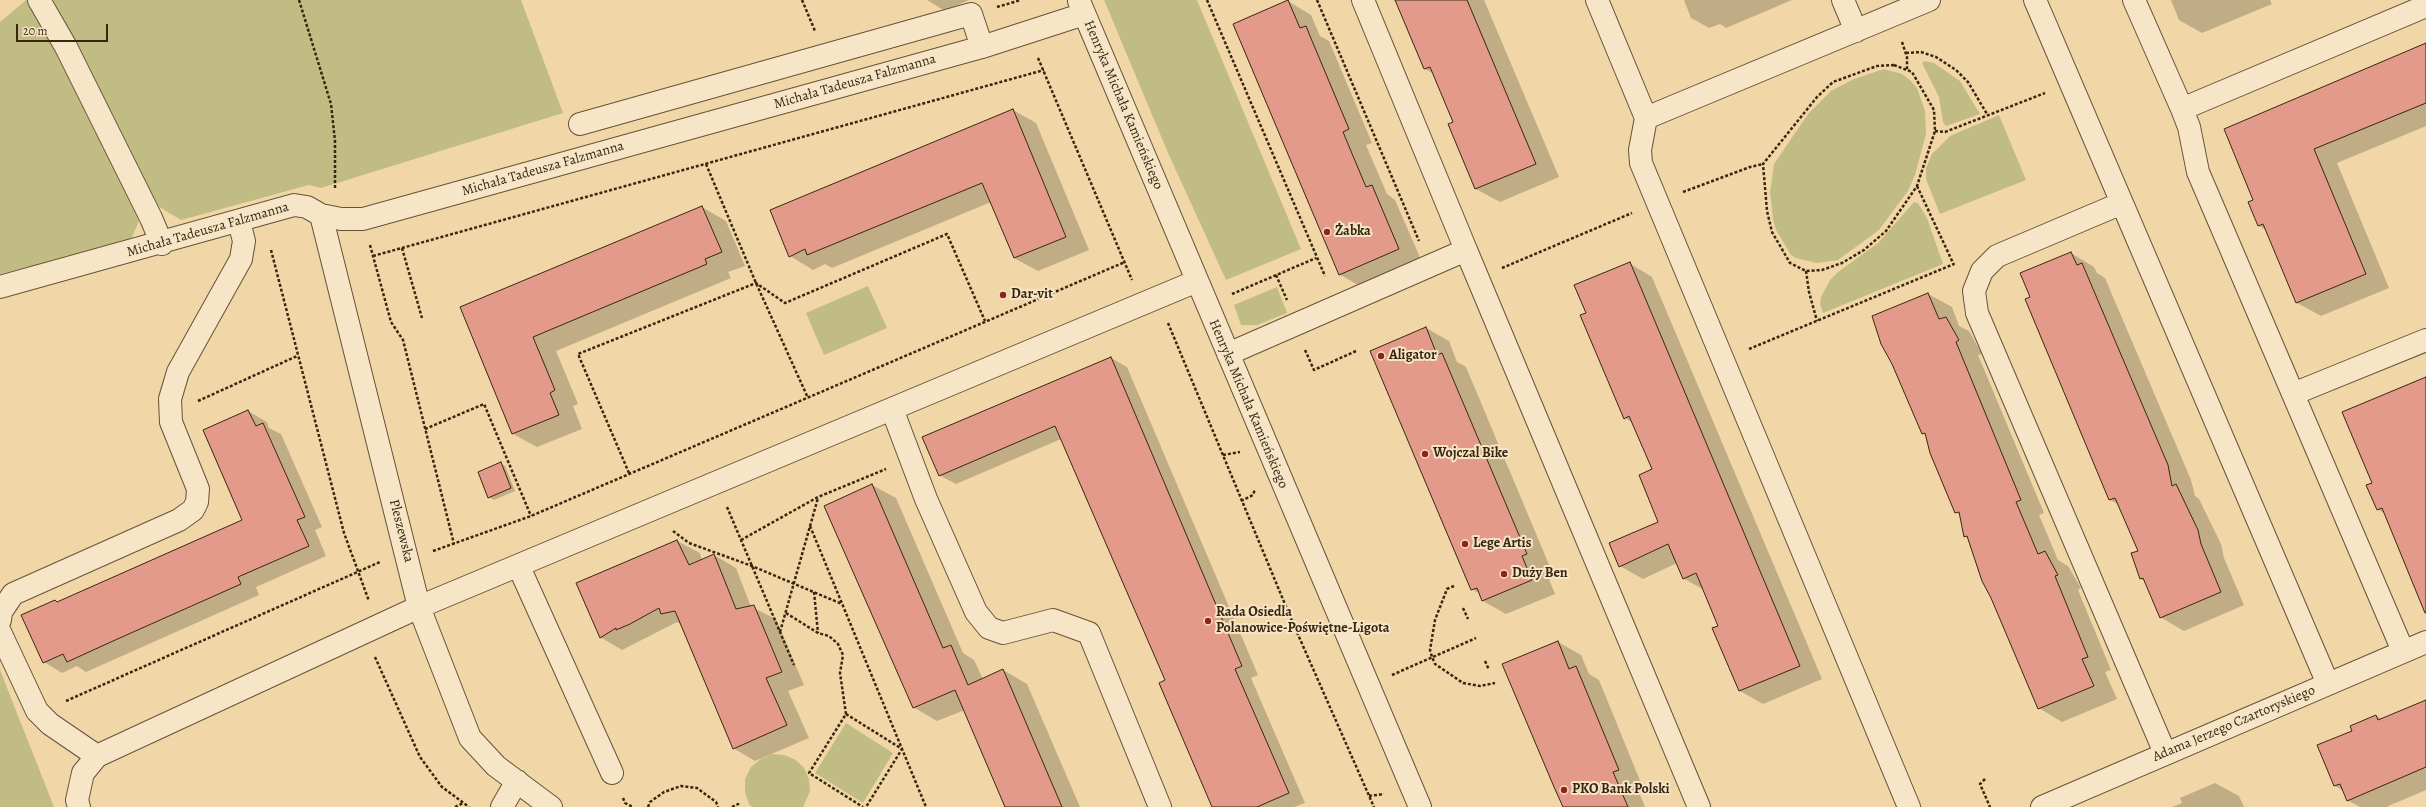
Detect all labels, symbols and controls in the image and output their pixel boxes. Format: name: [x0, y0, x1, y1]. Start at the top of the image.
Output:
scale bar: [18, 16, 110, 42]
street label: Henryka Michała Kamieńskiego: [1080, 18, 1166, 192]
text: 20 m: [23, 23, 47, 39]
street label: Michała Tadeusza Falzmanna: [772, 51, 938, 113]
street label: Michała Tadeusza Falzmanna: [460, 138, 626, 200]
street label: Michała Tadeusza Falzmanna: [125, 199, 291, 261]
place label: Żabka: [1335, 224, 1371, 240]
marker: Żabka: [1322, 227, 1332, 237]
place label: Dar-vit: [1011, 287, 1053, 303]
marker: Dar-vit: [998, 290, 1008, 300]
street label: Henryka Michała Kamieńskiego: [1205, 317, 1291, 491]
place label: Aligator: [1389, 348, 1437, 364]
marker: Aligator: [1376, 351, 1386, 361]
place label: Wojczal Bike: [1433, 446, 1508, 462]
marker: Wojczal Bike: [1420, 449, 1430, 459]
street label: Pleszewska: [385, 498, 417, 564]
place label: Lege Artis: [1473, 536, 1531, 552]
marker: Lege Artis: [1460, 539, 1470, 549]
place label: Duży Ben: [1512, 566, 1568, 582]
marker: Duży Ben: [1499, 569, 1509, 579]
place label: Rada Osiedla Polanowice-Poświętne-Ligota: [1216, 605, 1390, 638]
marker: Rada Osiedla Polanowice-Poświętne-Ligota: [1203, 616, 1213, 626]
street label: Adama Jerzego Czartoryskiego: [2150, 682, 2318, 766]
place label: PKO Bank Polski: [1572, 782, 1670, 798]
marker: PKO Bank Polski: [1559, 785, 1569, 795]

